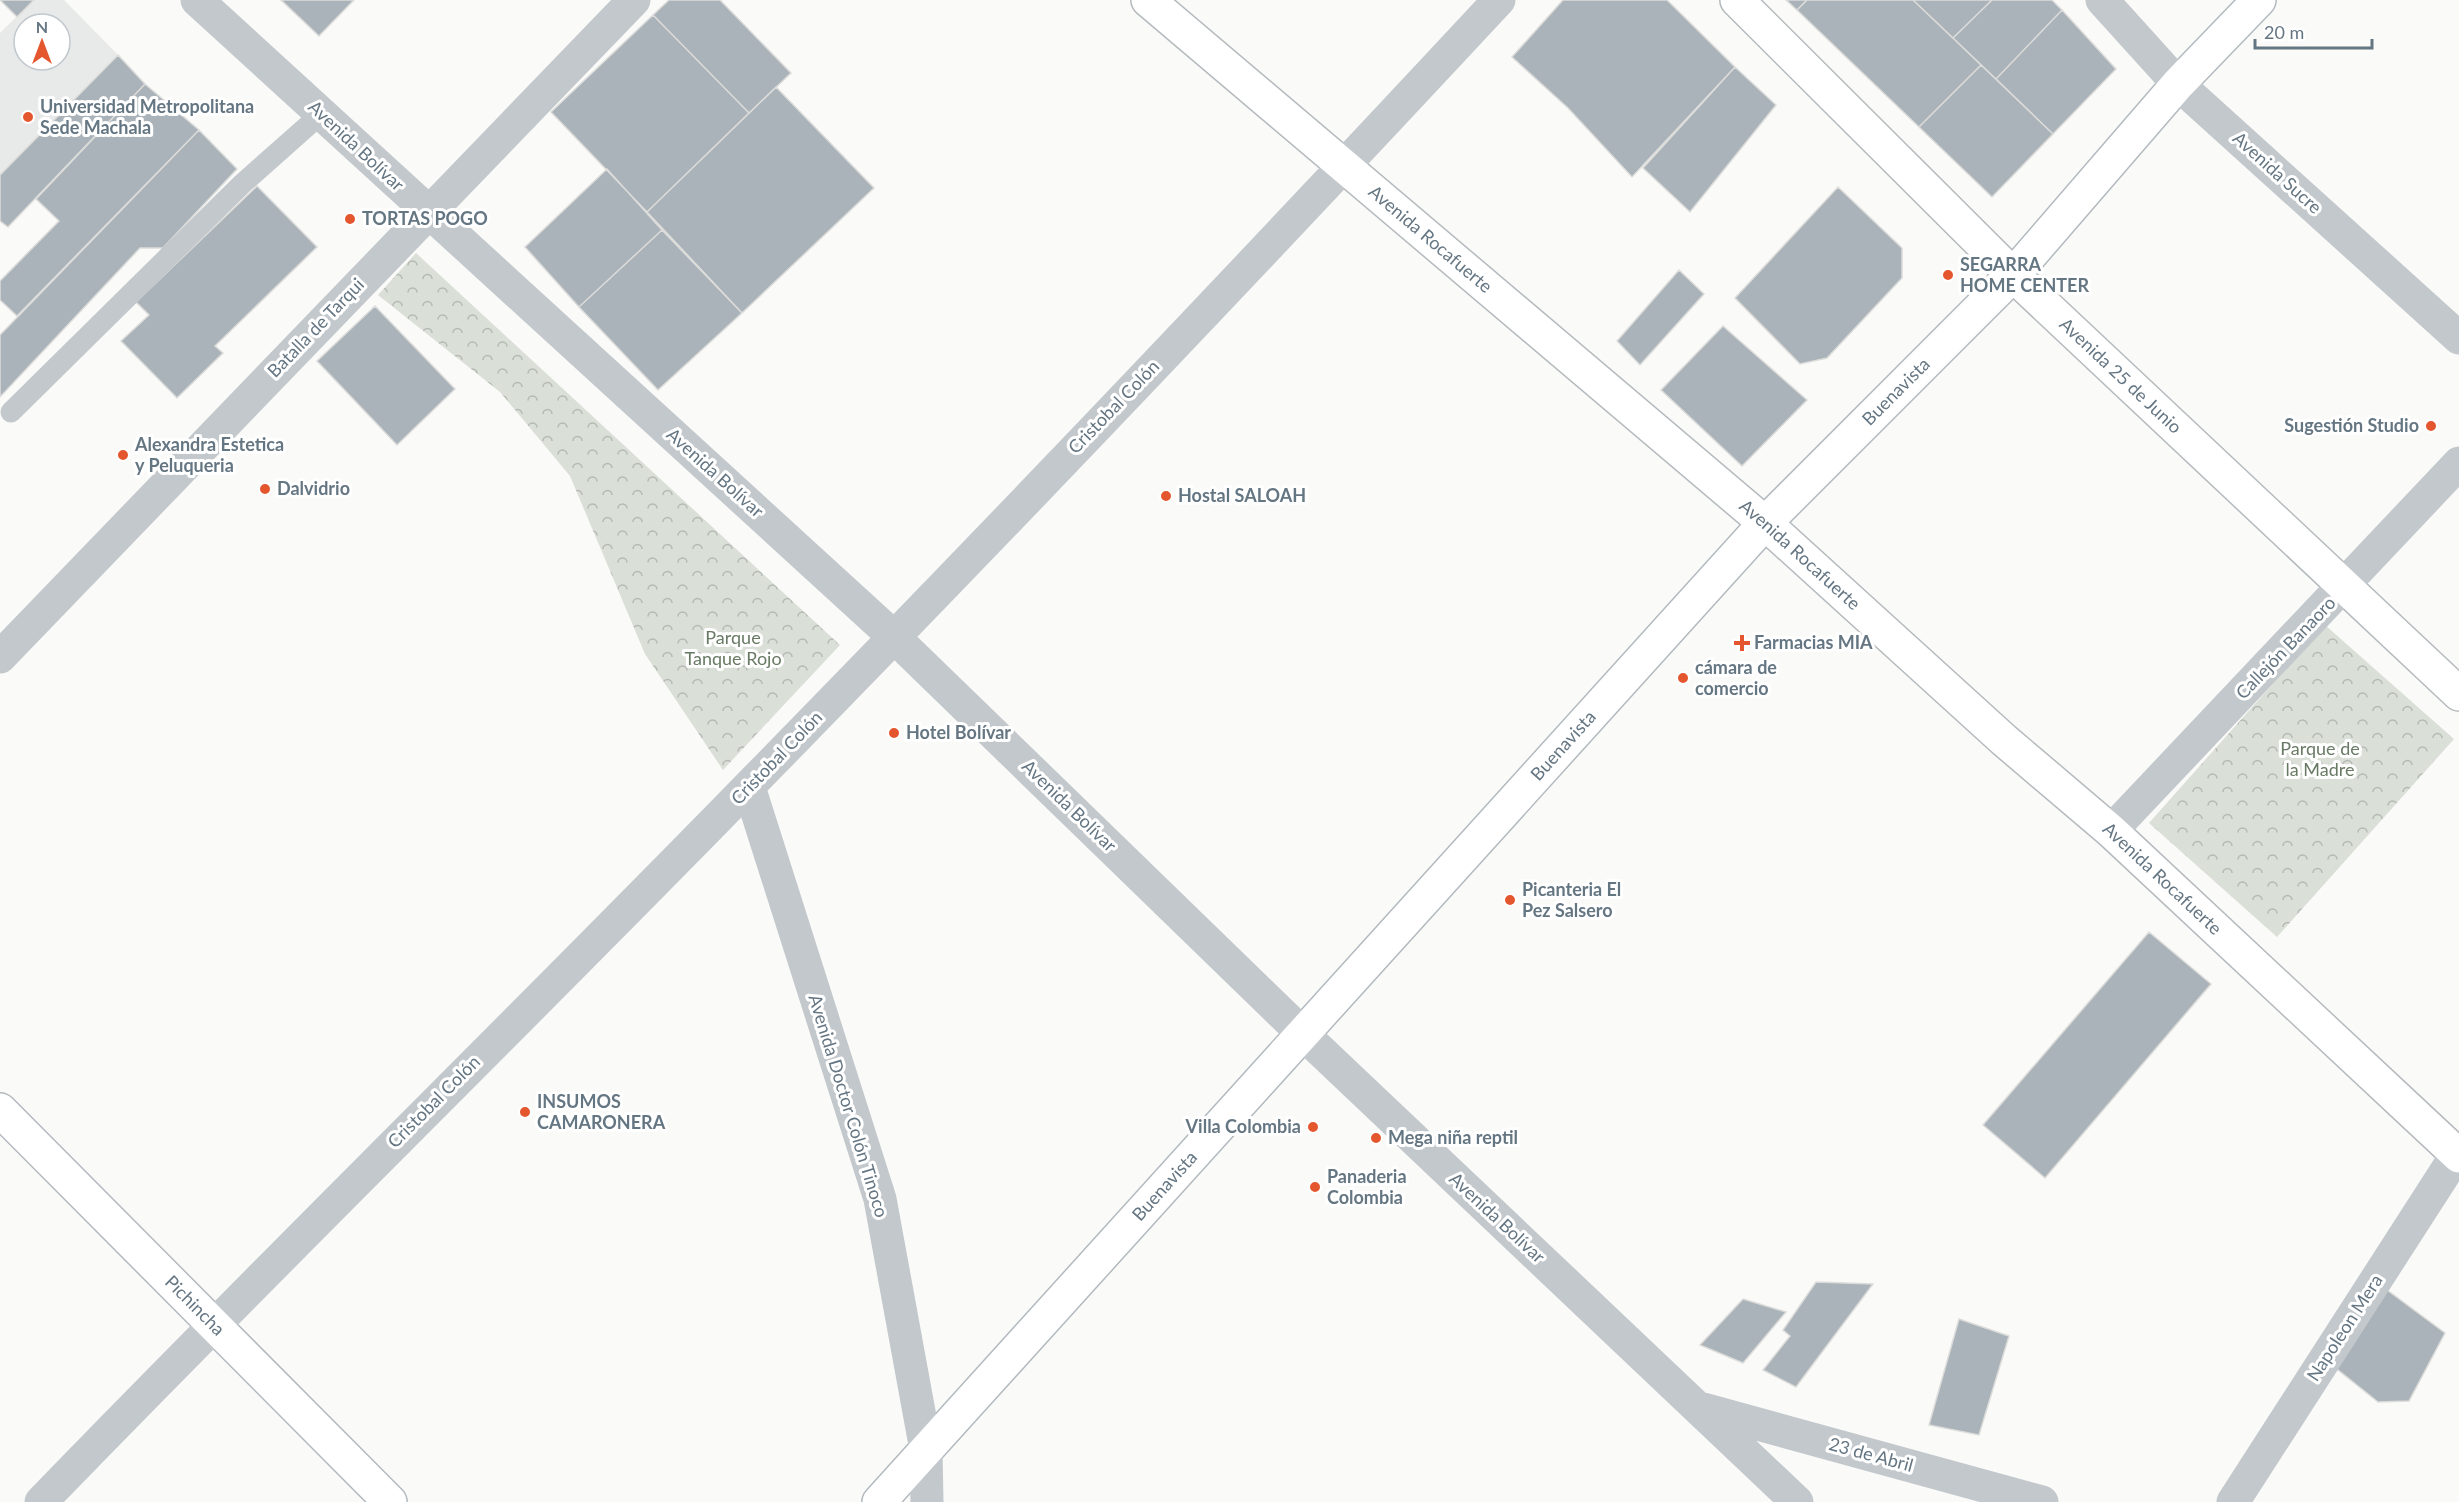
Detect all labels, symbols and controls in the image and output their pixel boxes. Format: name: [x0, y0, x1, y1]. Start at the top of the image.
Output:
north arrow: [12, 12, 72, 72]
scale bar: [2255, 12, 2372, 50]
text: N: [36, 17, 48, 36]
text: 20 m: [2264, 21, 2304, 43]
place label: Universidad Metropolitana Sede Machala: [40, 95, 254, 138]
street label: Avenida Bolívar: [304, 95, 409, 196]
marker: Universidad Metropolitana Sede Machala: [21, 110, 35, 124]
street label: Avenida Sucre: [2229, 127, 2327, 218]
street label: Avenida Rocafuerte: [1365, 180, 1497, 297]
place label: TORTAS POGO: [362, 207, 488, 229]
marker: TORTAS POGO: [343, 212, 357, 226]
place label: SEGARRA HOME CENTER: [1960, 253, 2089, 296]
marker: SEGARRA HOME CENTER: [1941, 268, 1955, 282]
street label: Batalla de Tarqui: [262, 273, 368, 382]
street label: Avenida 25 de Junio: [2056, 313, 2187, 438]
street label: Buenavista: [1857, 353, 1934, 429]
street label: Cristobal Colón: [1063, 355, 1163, 458]
place label: Sugestión Studio: [2284, 414, 2419, 436]
marker: Sugestión Studio: [2424, 419, 2438, 433]
street label: Avenida Bolívar: [663, 423, 769, 522]
place label: Alexandra Estetica y Peluqueria: [134, 433, 284, 476]
marker: Alexandra Estetica y Peluqueria: [116, 448, 130, 462]
place label: Dalvidrio: [277, 477, 350, 499]
marker: Dalvidrio: [258, 482, 272, 496]
place label: Hostal SALOAH: [1178, 484, 1306, 506]
marker: Hostal SALOAH: [1159, 489, 1173, 503]
street label: Avenida Rocafuerte: [1735, 494, 1865, 614]
street label: Callejón Banaoro: [2231, 591, 2340, 703]
park label: Parque Tanque Rojo: [684, 626, 782, 669]
place label: Farmacias MIA: [1754, 631, 1873, 653]
marker: Farmacias MIA: [1735, 636, 1749, 650]
place label: cámara de comercio: [1695, 656, 1777, 699]
marker: cámara de comercio: [1676, 671, 1690, 685]
street label: Cristobal Colón: [726, 706, 826, 809]
street label: Buenavista: [1525, 706, 1600, 785]
place label: Hotel Bolívar: [906, 721, 1011, 743]
marker: Hotel Bolívar: [887, 726, 901, 740]
park label: Parque de la Madre: [2280, 737, 2360, 780]
street label: Avenida Bolívar: [1018, 755, 1122, 856]
street label: Avenida Rocafuerte: [2099, 817, 2227, 939]
place label: Picanteria El Pez Salsero: [1522, 878, 1621, 921]
marker: Picanteria El Pez Salsero: [1503, 893, 1517, 907]
street label: Avenida Doctor Colón Tinoco: [804, 991, 893, 1220]
street label: Cristobal Colón: [382, 1050, 484, 1152]
place label: INSUMOS CAMARONERA: [537, 1090, 666, 1133]
marker: INSUMOS CAMARONERA: [518, 1105, 532, 1119]
place label: Villa Colombia: [1185, 1115, 1301, 1137]
marker: Villa Colombia: [1306, 1120, 1320, 1134]
place label: Mega niña reptil: [1388, 1126, 1518, 1148]
marker: Mega niña reptil: [1369, 1131, 1383, 1145]
street label: Buenavista: [1127, 1146, 1201, 1225]
place label: Panaderia Colombia: [1327, 1165, 1407, 1208]
street label: Avenida Bolívar: [1445, 1167, 1550, 1268]
marker: Panaderia Colombia: [1308, 1180, 1322, 1194]
street label: Pichincha: [161, 1270, 230, 1340]
street label: Napoleon Mera: [2302, 1270, 2387, 1385]
street label: 23 de Abril: [1827, 1432, 1916, 1476]

